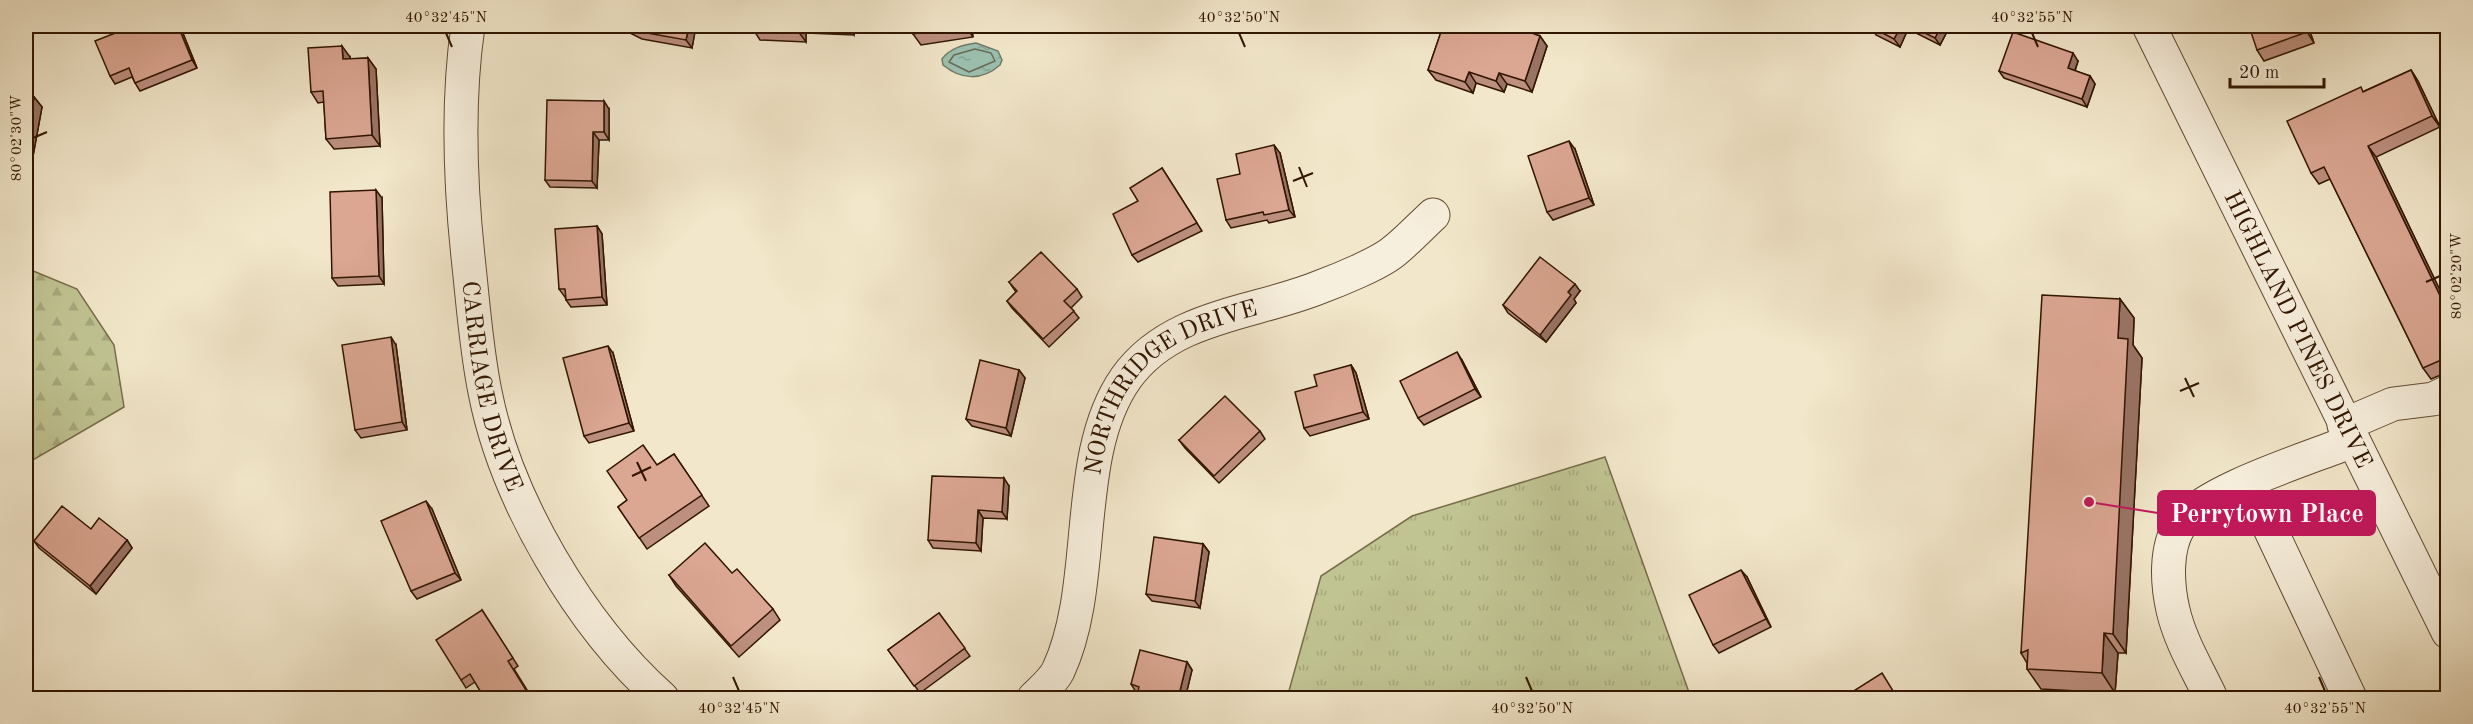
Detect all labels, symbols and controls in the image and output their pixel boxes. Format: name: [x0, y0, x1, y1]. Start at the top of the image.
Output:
text: 40°32'45"N: [405, 11, 487, 26]
text: 40°32'50"N: [1198, 11, 1280, 26]
text: 40°32'55"N: [1991, 11, 2073, 26]
scale bar: [2230, 51, 2324, 89]
text: 20 m: [2239, 64, 2279, 82]
text: 80°02'30"W: [10, 95, 25, 181]
street label: HIGHLAND PINES DRIVE: [2218, 188, 2375, 472]
text: 80°02'20"W: [2450, 233, 2465, 319]
street label: CARRIAGE DRIVE: [457, 280, 525, 495]
street label: NORTHRIDGE DRIVE: [1082, 297, 1260, 477]
callout: Perrytown Place: [2158, 491, 2375, 535]
text: Perrytown Place: [2170, 502, 2364, 528]
text: 40°32'45"N: [698, 702, 780, 717]
text: 40°32'50"N: [1491, 702, 1573, 717]
text: 40°32'55"N: [2284, 702, 2366, 717]

